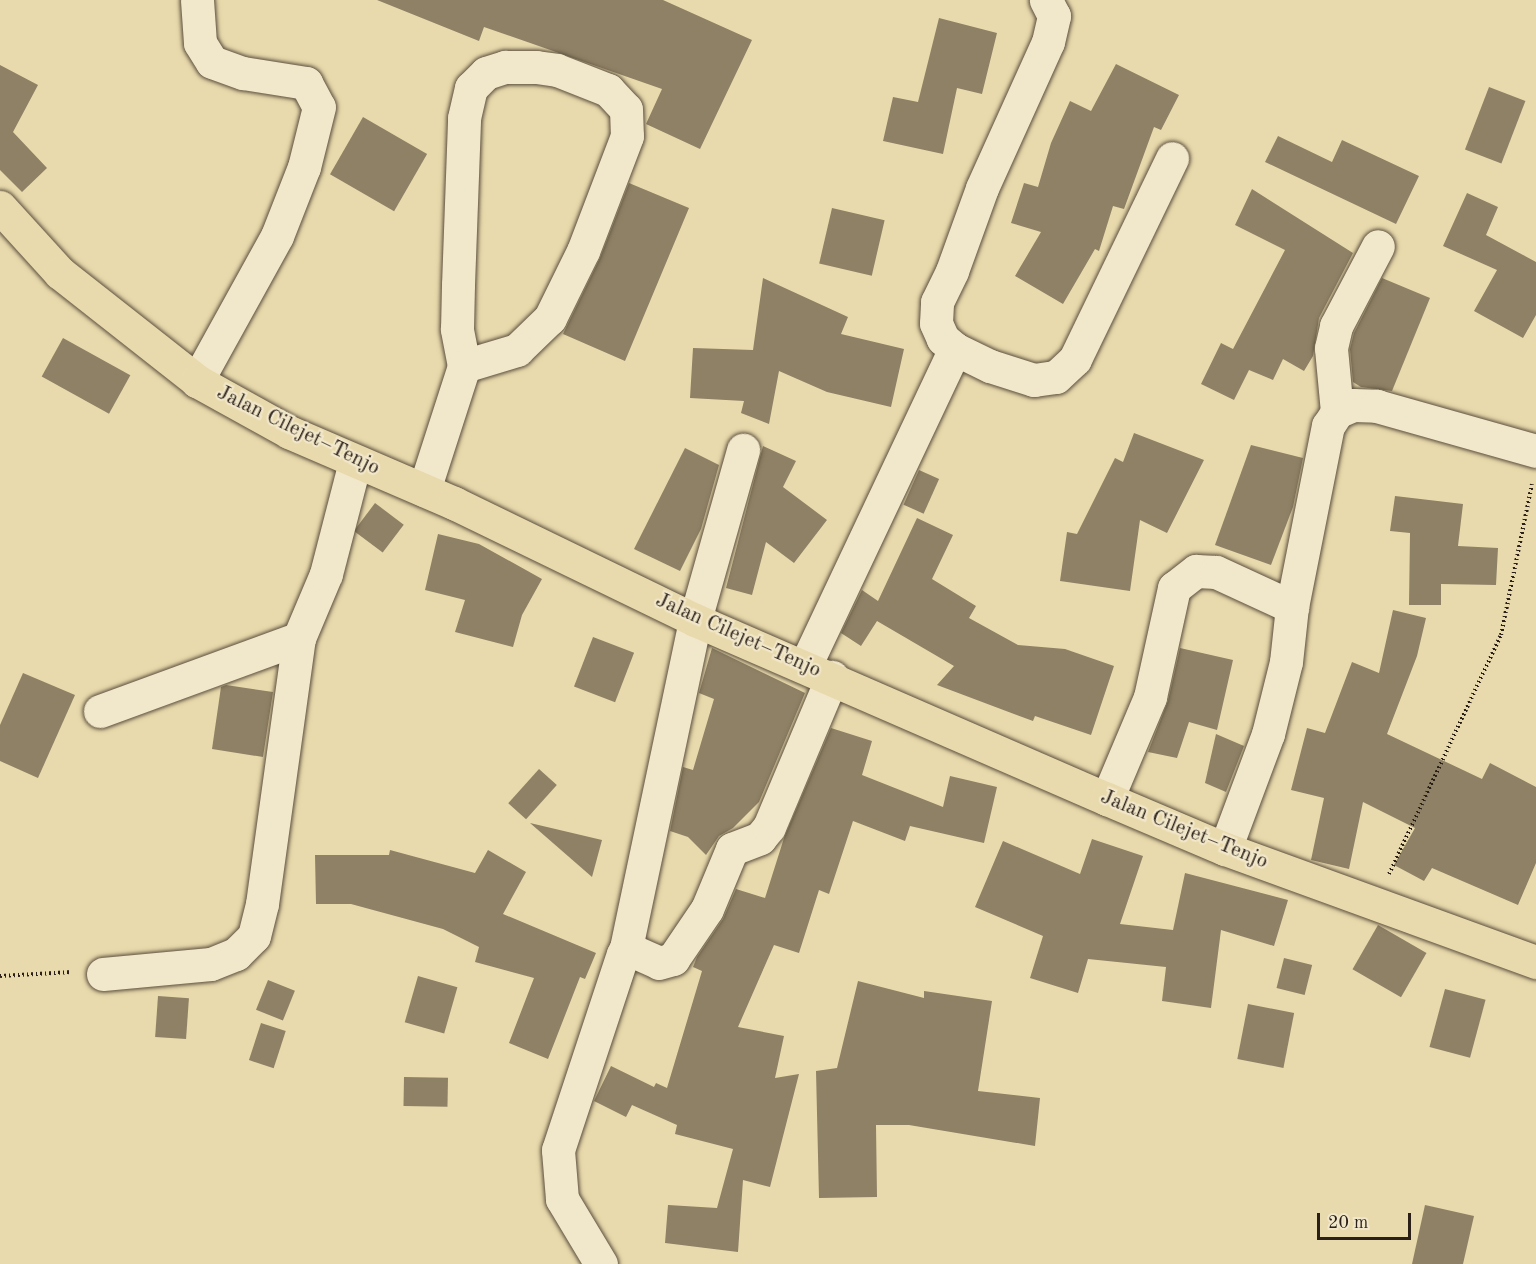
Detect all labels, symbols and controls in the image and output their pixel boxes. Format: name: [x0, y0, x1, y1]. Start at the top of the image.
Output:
street label: Jalan Cilejet–Tenjo: [212, 381, 384, 481]
street label: Jalan Cilejet–Tenjo: [651, 588, 825, 684]
street label: Jalan Cilejet–Tenjo: [1097, 785, 1271, 875]
scale bar: [1320, 1201, 1414, 1239]
text: 20 m: [1328, 1214, 1368, 1232]

